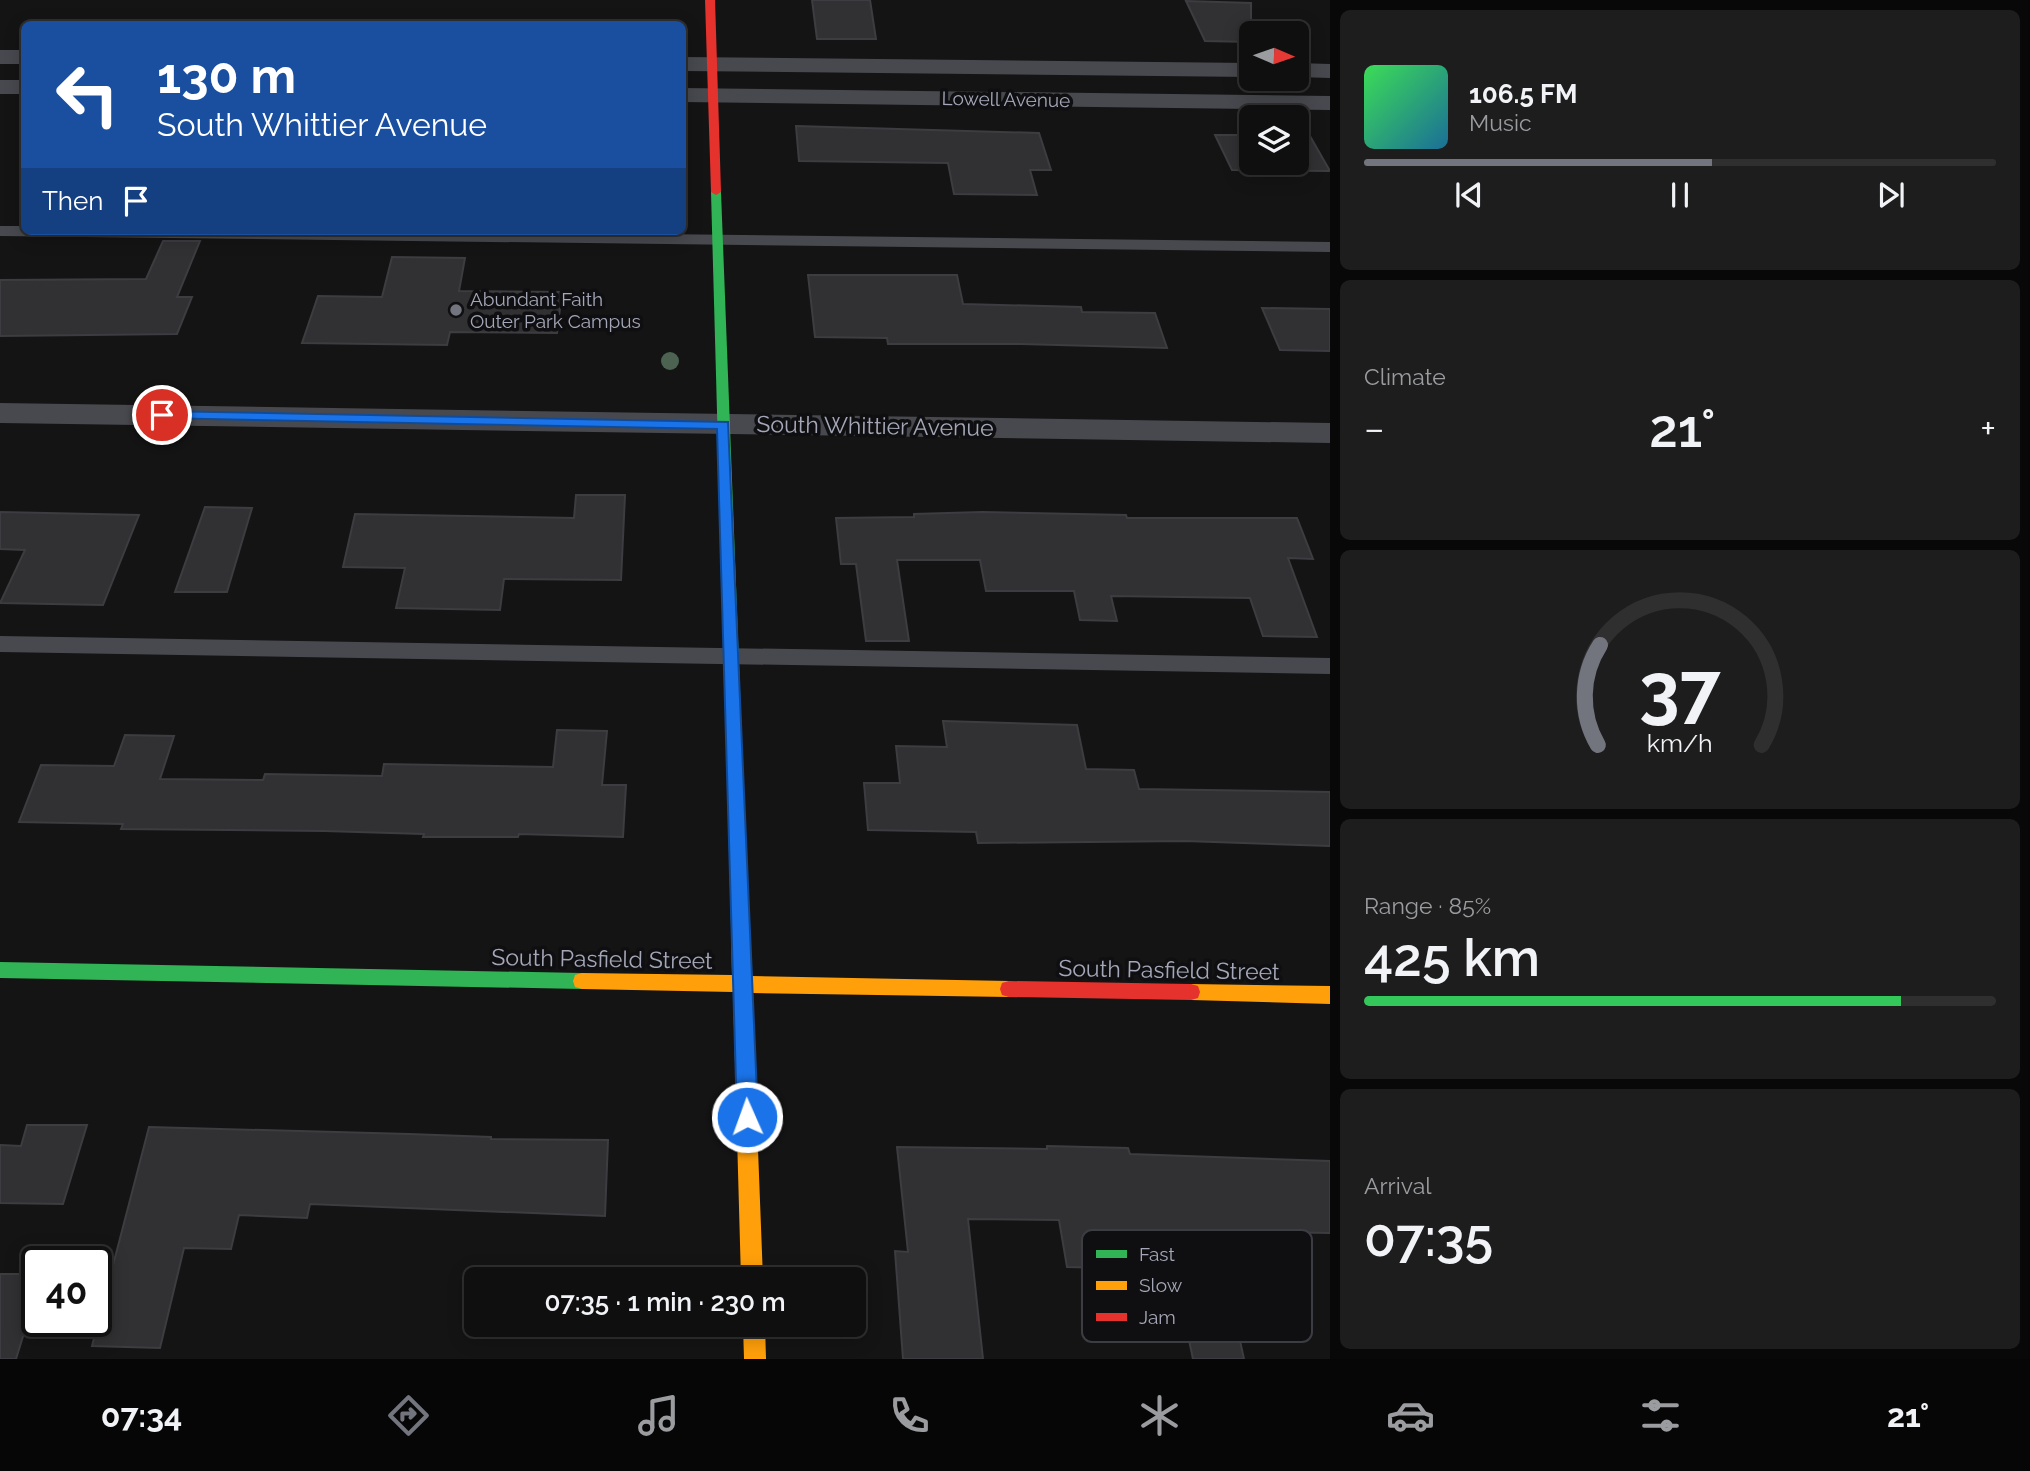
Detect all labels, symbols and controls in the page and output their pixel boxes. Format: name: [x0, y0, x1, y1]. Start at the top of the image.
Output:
north arrow: [1239, 21, 1309, 91]
map controls: [1239, 21, 1309, 175]
text: 130 m: [157, 47, 296, 104]
icon: left: [42, 49, 133, 140]
text: 106.5 FM: [1469, 79, 1578, 109]
street label: Lowell Avenue: [941, 87, 1071, 111]
button: layers: [1239, 105, 1309, 175]
text: South Whittier Avenue: [157, 106, 487, 143]
text: Music: [1469, 109, 1532, 136]
icon: previous: [1450, 176, 1488, 214]
icon: pause: [1661, 176, 1699, 214]
icon: next: [1872, 176, 1910, 214]
icon: arrive: [117, 182, 155, 220]
text: Then: [42, 186, 103, 216]
place label: Abundant Faith Outer Park Campus: [470, 288, 641, 332]
marker: Abundant Faith Outer Park Campus: [448, 302, 464, 318]
text: Climate: [1364, 363, 1446, 390]
pin: [132, 385, 192, 445]
icon: arrive: [143, 396, 181, 434]
text: 21°: [1649, 398, 1716, 459]
text: −: [1364, 406, 1384, 451]
text: +: [1980, 406, 1996, 451]
street label: South Whittier Avenue: [756, 410, 994, 441]
text: 37: [1639, 648, 1721, 733]
text: km/h: [1647, 728, 1713, 758]
text: Range · 85%: [1364, 892, 1491, 919]
text: 425 km: [1364, 927, 1540, 988]
street label: South Pasfield Street: [491, 943, 713, 974]
street label: South Pasfield Street: [1058, 954, 1280, 985]
position arrow: [710, 1080, 784, 1154]
text: Arrival: [1364, 1172, 1431, 1199]
text: 07:35: [1364, 1207, 1493, 1268]
legend: [1082, 1230, 1312, 1342]
text: Fast: [1139, 1243, 1175, 1265]
speed limit sign: 40: [21, 1246, 112, 1337]
text: Slow: [1139, 1274, 1183, 1296]
text: 07:35 · 1 min · 230 m: [545, 1287, 786, 1317]
text: Jam: [1139, 1306, 1176, 1328]
icon: directions: [384, 1391, 433, 1440]
icon: music: [634, 1391, 683, 1440]
icon: phone: [885, 1391, 934, 1440]
icon: climate: [1135, 1391, 1184, 1440]
icon: car: [1386, 1391, 1435, 1440]
icon: filters: [1636, 1391, 1685, 1440]
text: 07:34: [101, 1397, 182, 1434]
text: 21°: [1887, 1397, 1929, 1434]

